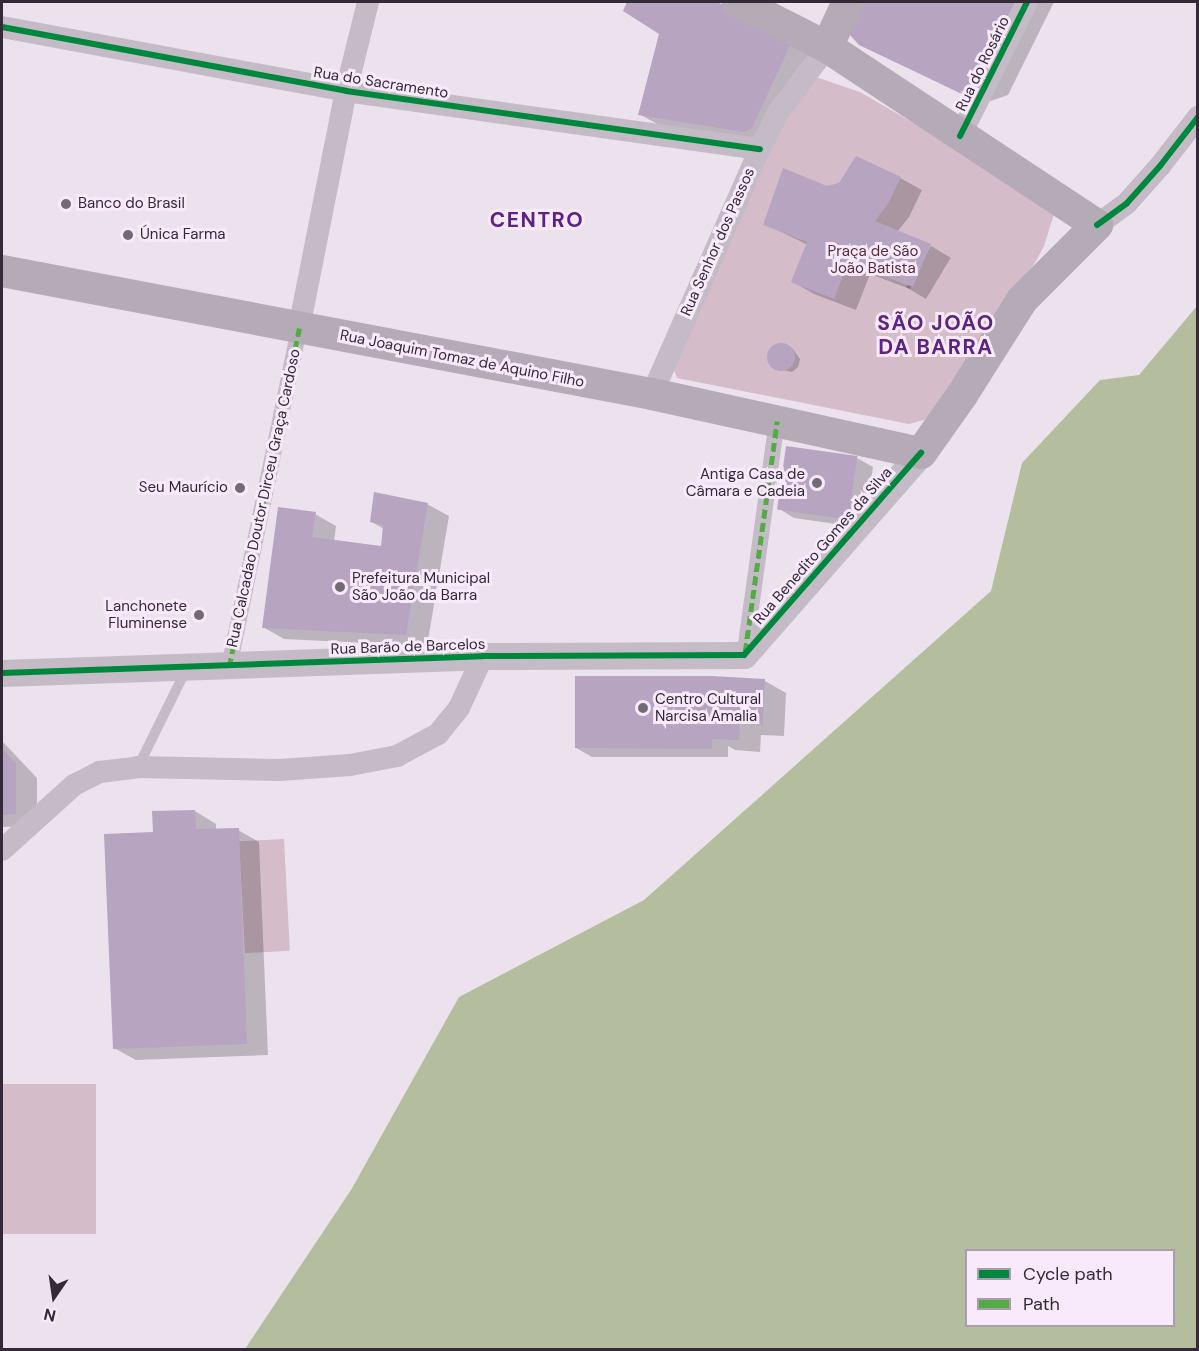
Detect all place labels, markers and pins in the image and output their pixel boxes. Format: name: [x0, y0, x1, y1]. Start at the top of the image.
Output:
place label: Banco do Brasil: [78, 195, 185, 213]
marker: Banco do Brasil: [59, 197, 73, 211]
place label: Única Farma: [140, 226, 226, 244]
marker: Única Farma: [121, 228, 135, 242]
place label: Antiga Casa de Câmara e Cadeia: [686, 465, 805, 500]
marker: Antiga Casa de Câmara e Cadeia: [810, 476, 824, 490]
place label: Seu Maurício: [139, 479, 228, 497]
marker: Seu Maurício: [233, 481, 247, 495]
place label: Prefeitura Municipal São João da Barra: [352, 569, 490, 604]
marker: Prefeitura Municipal São João da Barra: [333, 580, 347, 594]
place label: Lanchonete Fluminense: [105, 597, 187, 632]
marker: Lanchonete Fluminense: [192, 608, 206, 622]
place label: Centro Cultural Narcisa Amalia: [655, 690, 761, 725]
marker: Centro Cultural Narcisa Amalia: [636, 701, 650, 715]

